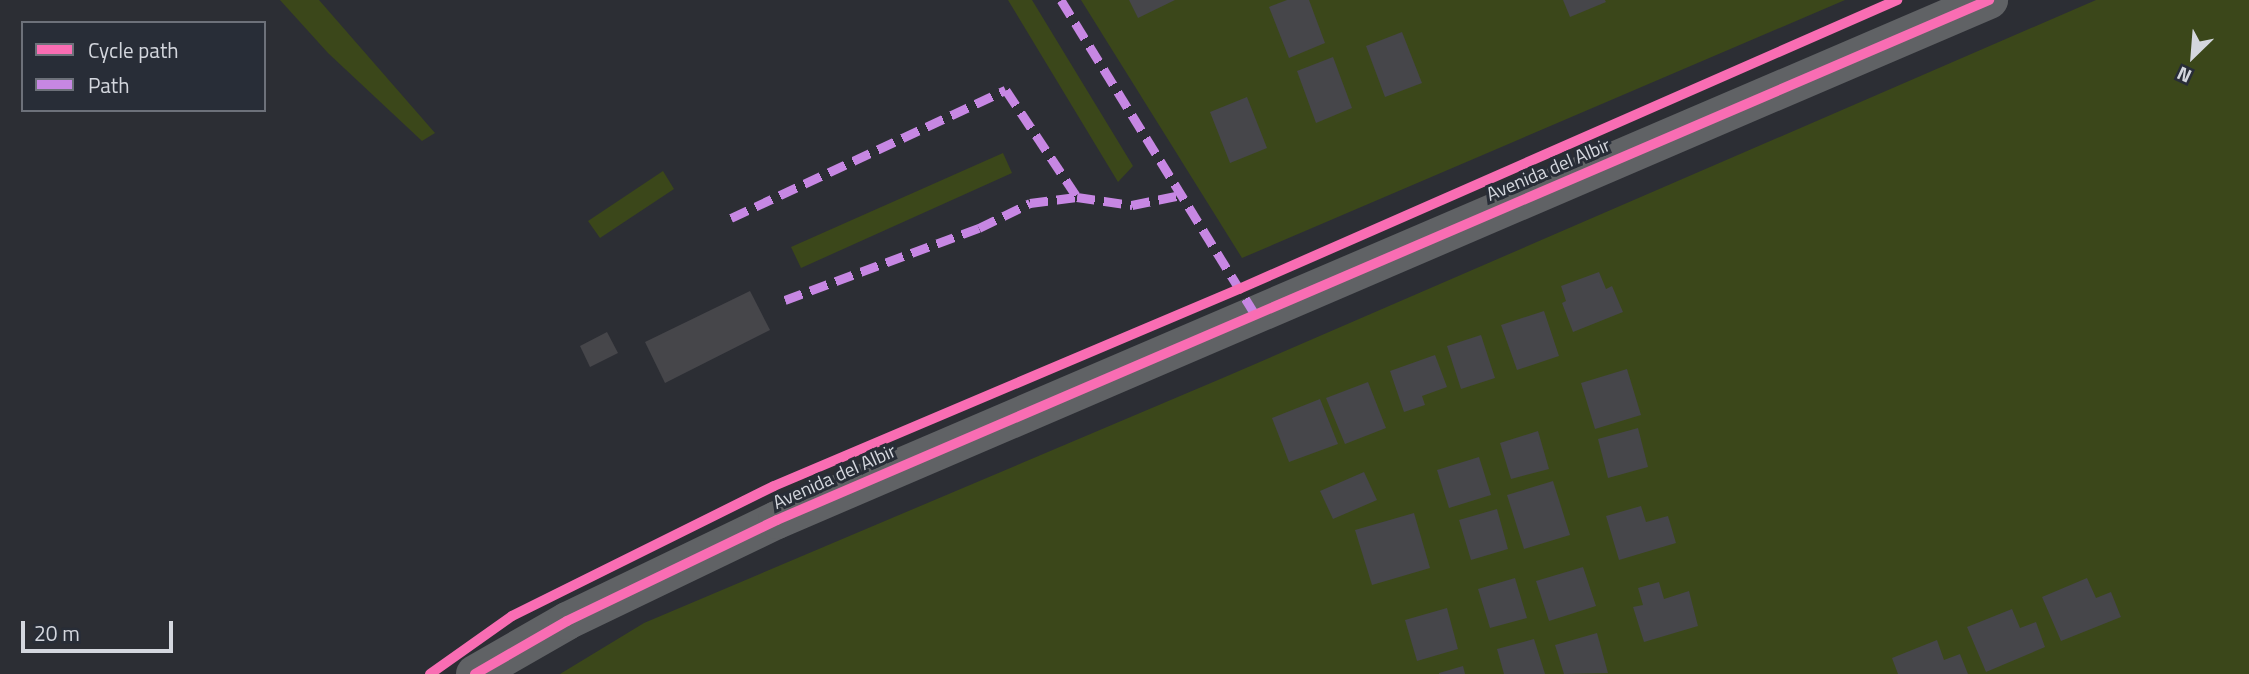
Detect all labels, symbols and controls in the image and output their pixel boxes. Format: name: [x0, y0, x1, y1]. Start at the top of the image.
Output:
legend: [21, 21, 266, 112]
north arrow: [2158, 21, 2228, 91]
text: Cycle path: [88, 34, 179, 66]
text: N: [2172, 60, 2196, 91]
text: Path: [88, 69, 130, 101]
street label: Avenida del Albir: [1483, 133, 1613, 205]
street label: Avenida del Albir: [769, 439, 899, 513]
scale bar: [24, 608, 177, 652]
text: 20 m: [34, 617, 80, 649]

